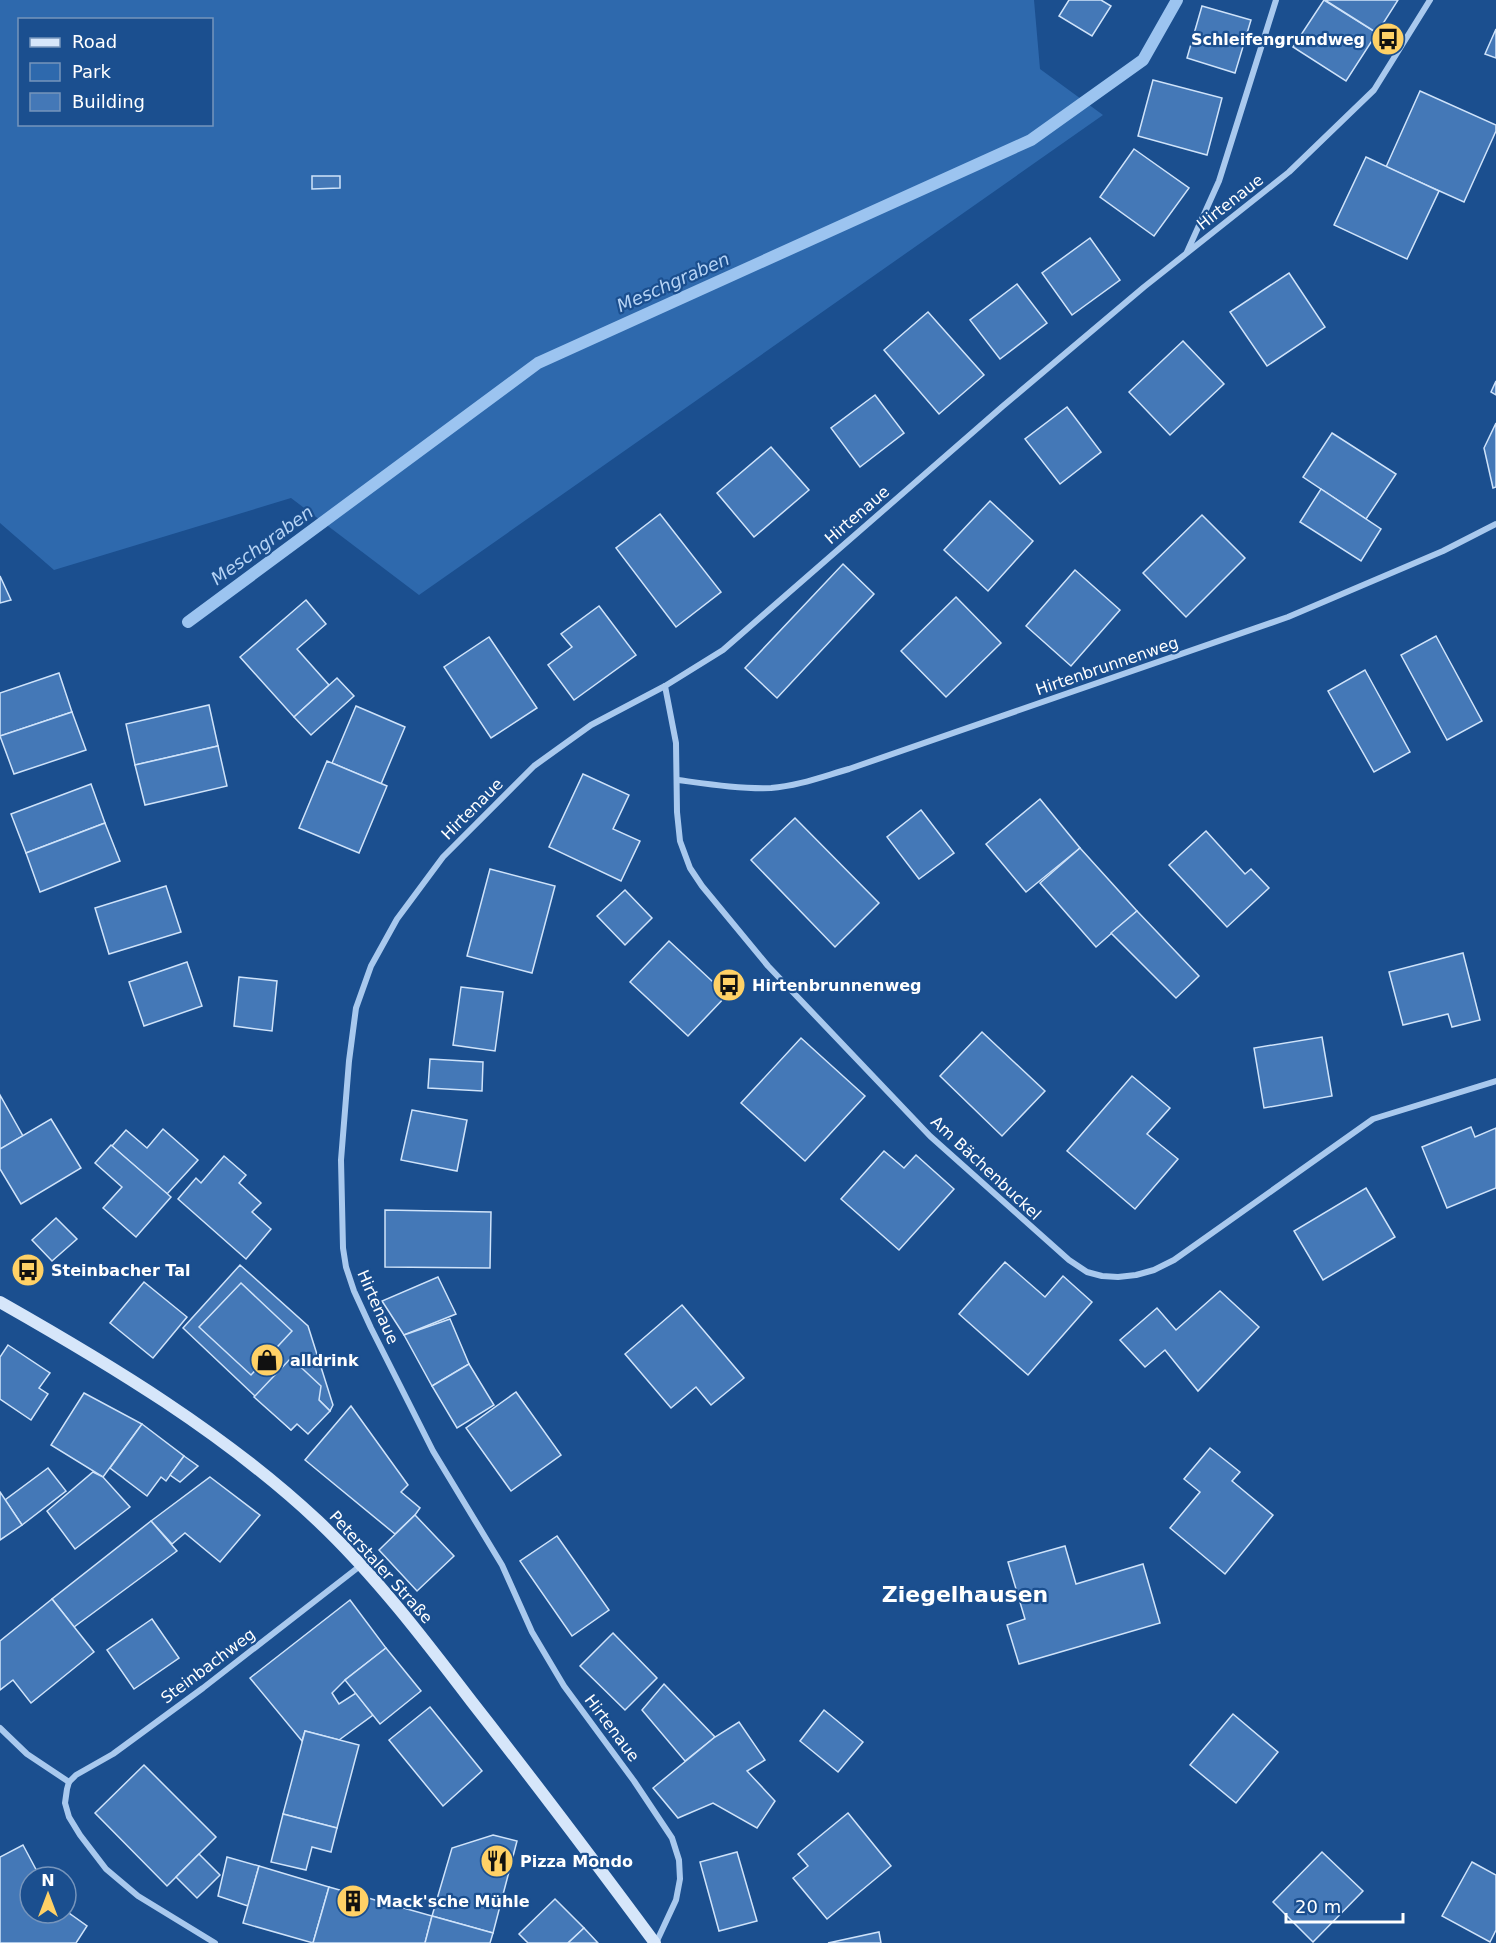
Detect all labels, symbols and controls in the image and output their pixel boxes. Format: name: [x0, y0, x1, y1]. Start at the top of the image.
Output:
legend: [18, 18, 213, 126]
bus stop icon: Schleifengrundweg: [1370, 21, 1406, 57]
place label: Schleifengrundweg: [1191, 30, 1365, 49]
text: Road: [72, 31, 117, 52]
text: Park: [72, 61, 111, 82]
text: Building: [72, 91, 145, 112]
street label: Hirtenaue: [1193, 170, 1267, 234]
water label: Meschgraben: [613, 248, 733, 316]
street label: Hirtenaue: [821, 482, 893, 548]
water label: Meschgraben: [207, 501, 317, 589]
street label: Hirtenbrunnenweg: [1033, 633, 1181, 699]
street label: Hirtenaue: [437, 774, 507, 844]
bus stop icon: Hirtenbrunnenweg: [711, 967, 747, 1003]
place label: Hirtenbrunnenweg: [752, 976, 922, 995]
street label: Am Bächenbuckel: [927, 1112, 1045, 1224]
bus stop icon: Steinbacher Tal: [10, 1252, 46, 1288]
place label: Steinbacher Tal: [51, 1261, 190, 1280]
street label: Hirtenaue: [353, 1267, 403, 1347]
shop icon: alldrink: [249, 1342, 285, 1378]
place label: alldrink: [290, 1351, 359, 1370]
street label: Peterstaler Straße: [326, 1507, 436, 1627]
district label: Ziegelhausen: [882, 1582, 1048, 1607]
street label: Steinbachweg: [157, 1624, 259, 1708]
street label: Hirtenaue: [581, 1691, 643, 1765]
restaurant icon: Pizza Mondo: [479, 1843, 515, 1879]
place label: Pizza Mondo: [520, 1852, 633, 1871]
north arrow: [18, 1865, 78, 1925]
text: N: [41, 1871, 55, 1890]
building icon: Mack'sche Mühle: [335, 1883, 371, 1919]
scale bar: [1286, 1886, 1403, 1924]
place label: Mack'sche Mühle: [376, 1892, 530, 1911]
text: 20 m: [1295, 1896, 1341, 1917]

